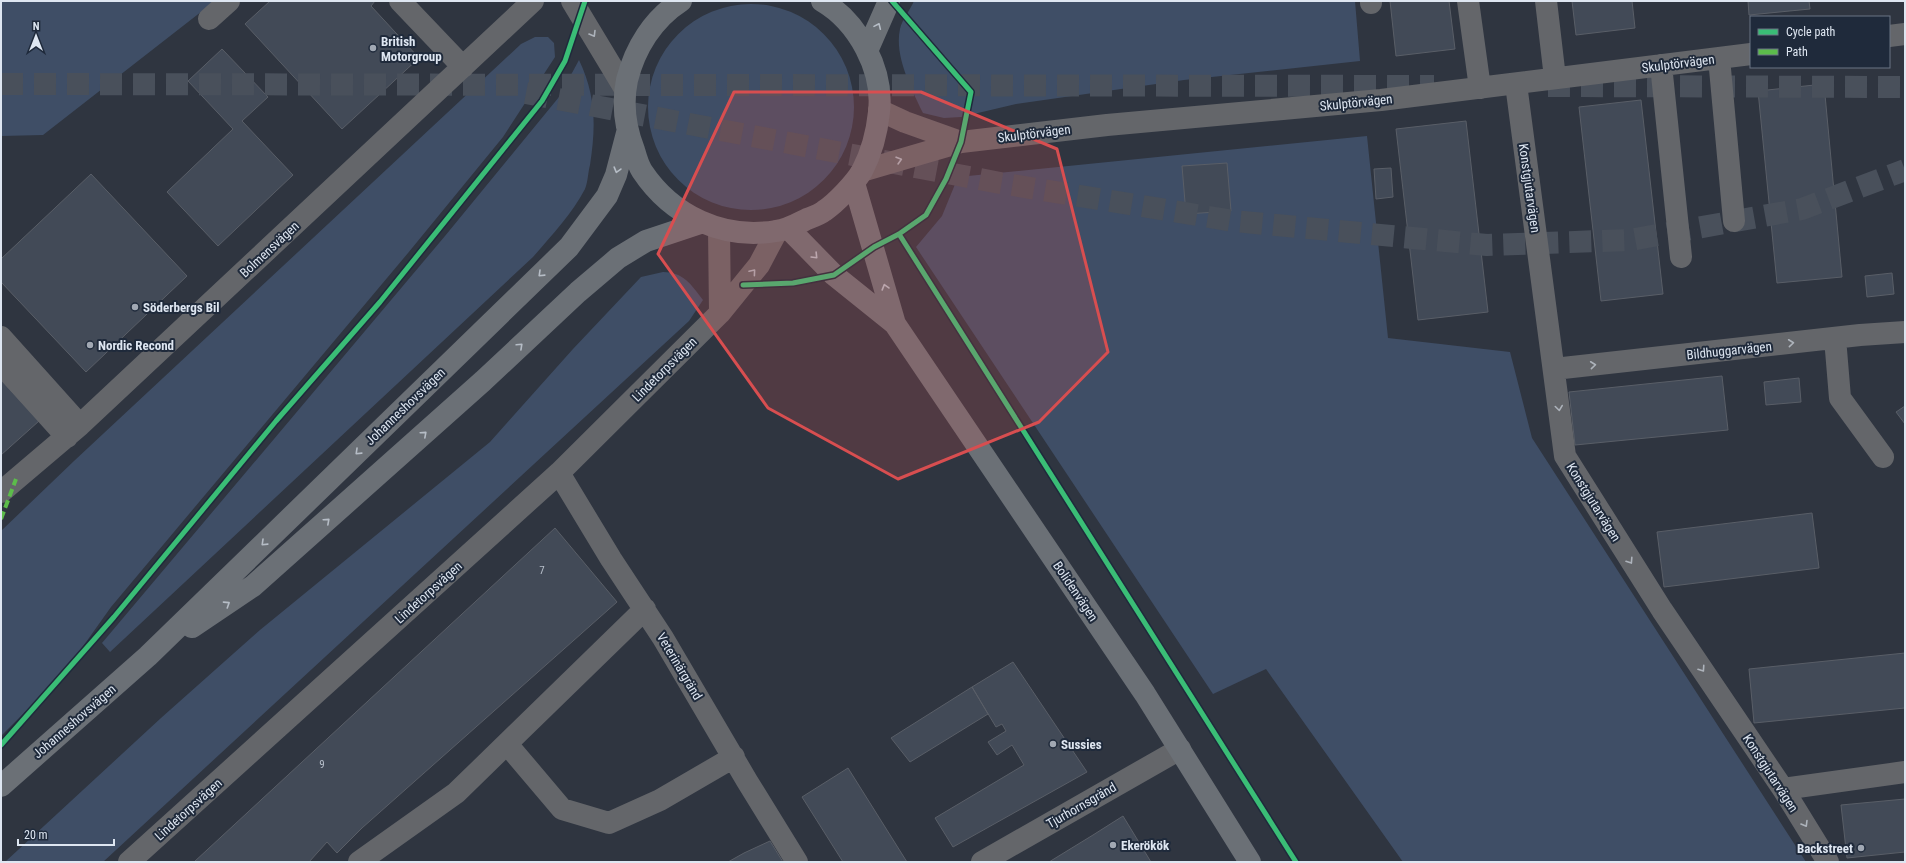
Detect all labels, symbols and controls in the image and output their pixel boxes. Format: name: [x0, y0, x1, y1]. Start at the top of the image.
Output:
north arrow: [16, 16, 56, 56]
legend: [1750, 16, 1890, 68]
text: N: [33, 20, 40, 33]
one-way arrow: [873, 23, 881, 30]
text: Cycle path: [1786, 25, 1836, 39]
one-way arrow: [588, 30, 596, 37]
place label: British Motorgroup: [381, 34, 442, 64]
marker: British Motorgroup: [368, 43, 378, 53]
text: Path: [1786, 45, 1808, 59]
street label: Skulptörvägen: [1641, 52, 1715, 75]
street label: Skulptörvägen: [1319, 91, 1393, 114]
street label: Skulptörvägen: [997, 122, 1071, 145]
street label: Konstgjutarvägen: [1516, 143, 1543, 234]
one-way arrow: [896, 156, 903, 165]
one-way arrow: [613, 167, 622, 174]
street label: Bolmensvägen: [237, 218, 302, 281]
one-way arrow: [811, 251, 818, 259]
one-way arrow: [538, 269, 546, 277]
one-way arrow: [749, 270, 756, 277]
one-way arrow: [881, 283, 889, 290]
place label: Söderbergs Bil: [143, 300, 220, 315]
marker: Söderbergs Bil: [130, 302, 140, 312]
street label: Lindetorpsvägen: [629, 334, 700, 405]
place label: Nordic Recond: [98, 338, 174, 353]
street label: Bildhuggarvägen: [1686, 339, 1772, 362]
one-way arrow: [1788, 339, 1794, 348]
marker: Nordic Recond: [85, 340, 95, 350]
one-way arrow: [515, 343, 523, 351]
one-way arrow: [1590, 360, 1596, 369]
street label: Johanneshovsvägen: [363, 365, 448, 448]
one-way arrow: [1554, 404, 1563, 411]
one-way arrow: [419, 432, 426, 439]
one-way arrow: [355, 447, 363, 455]
street label: Konstgjutarvägen: [1563, 460, 1624, 544]
one-way arrow: [322, 518, 330, 525]
one-way arrow: [261, 538, 269, 546]
one-way arrow: [1625, 557, 1633, 564]
street label: Lindetorpsvägen: [392, 558, 465, 626]
street label: Bolidenvägen: [1050, 559, 1101, 624]
house number: 7: [539, 564, 545, 577]
one-way arrow: [223, 601, 230, 608]
street label: Veterinärgränd: [654, 630, 705, 702]
one-way arrow: [1697, 665, 1705, 672]
street label: Johanneshovsvägen: [30, 681, 119, 761]
street label: Konstgjutarvägen: [1740, 732, 1801, 815]
place label: Sussies: [1061, 737, 1102, 752]
marker: Sussies: [1048, 739, 1058, 749]
house number: 9: [319, 758, 325, 771]
street label: Lindetorpsvägen: [152, 775, 225, 843]
street label: Tjurhornsgränd: [1044, 779, 1119, 831]
one-way arrow: [1800, 820, 1807, 827]
scale bar: [18, 821, 114, 847]
text: 20 m: [24, 828, 48, 842]
place label: Ekerökök: [1121, 838, 1170, 853]
marker: Ekerökök: [1108, 840, 1118, 850]
place label: Backstreet: [1797, 841, 1853, 856]
marker: Backstreet: [1856, 843, 1866, 853]

